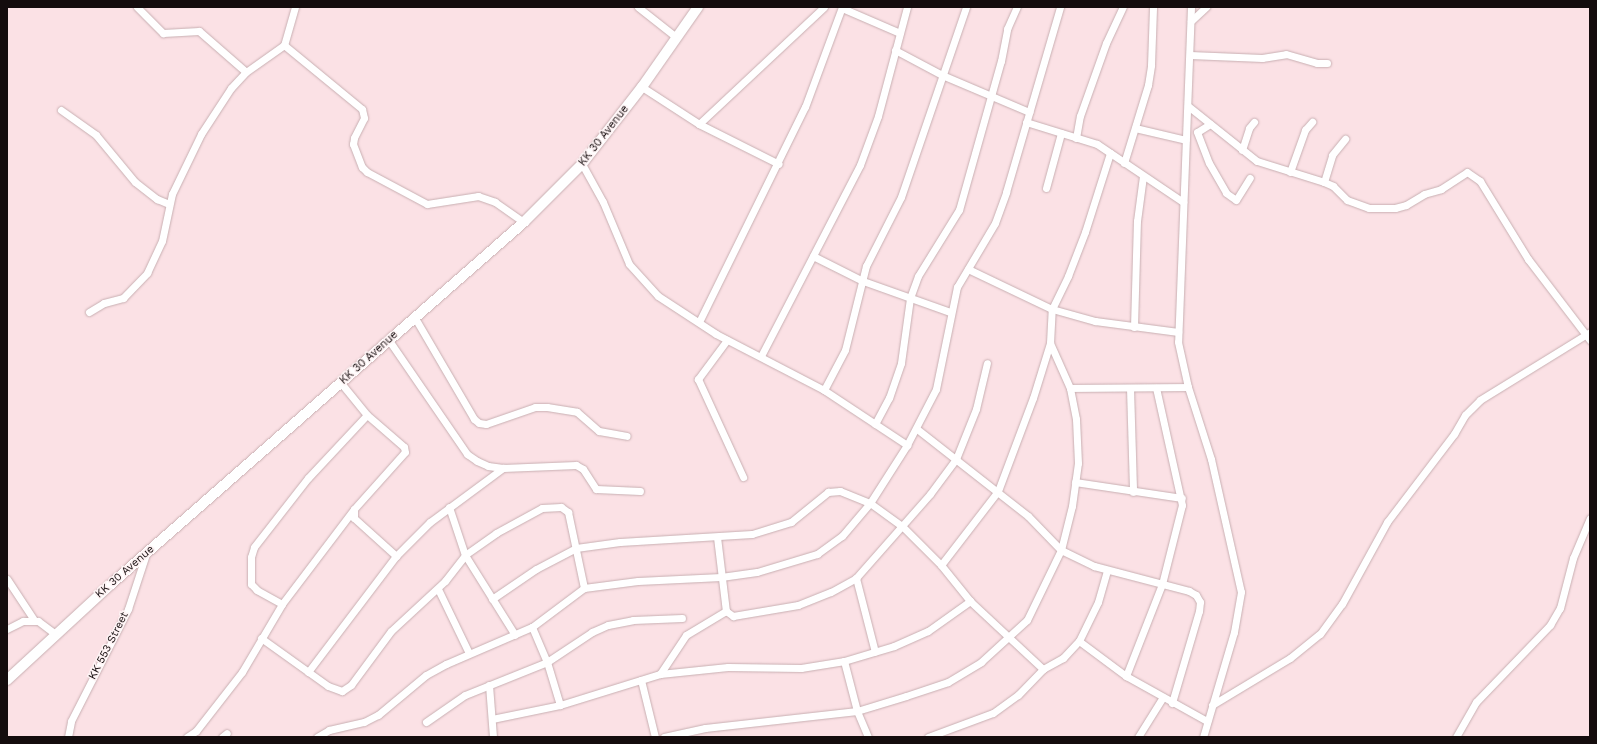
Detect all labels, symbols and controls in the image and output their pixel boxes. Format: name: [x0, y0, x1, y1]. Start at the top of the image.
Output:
street label: KK 30 Avenue: [576, 103, 632, 169]
street label: KK 30 Avenue: [337, 328, 401, 388]
street label: KK 30 Avenue: [93, 543, 157, 601]
street label: KK 553 Street: [86, 610, 132, 682]

